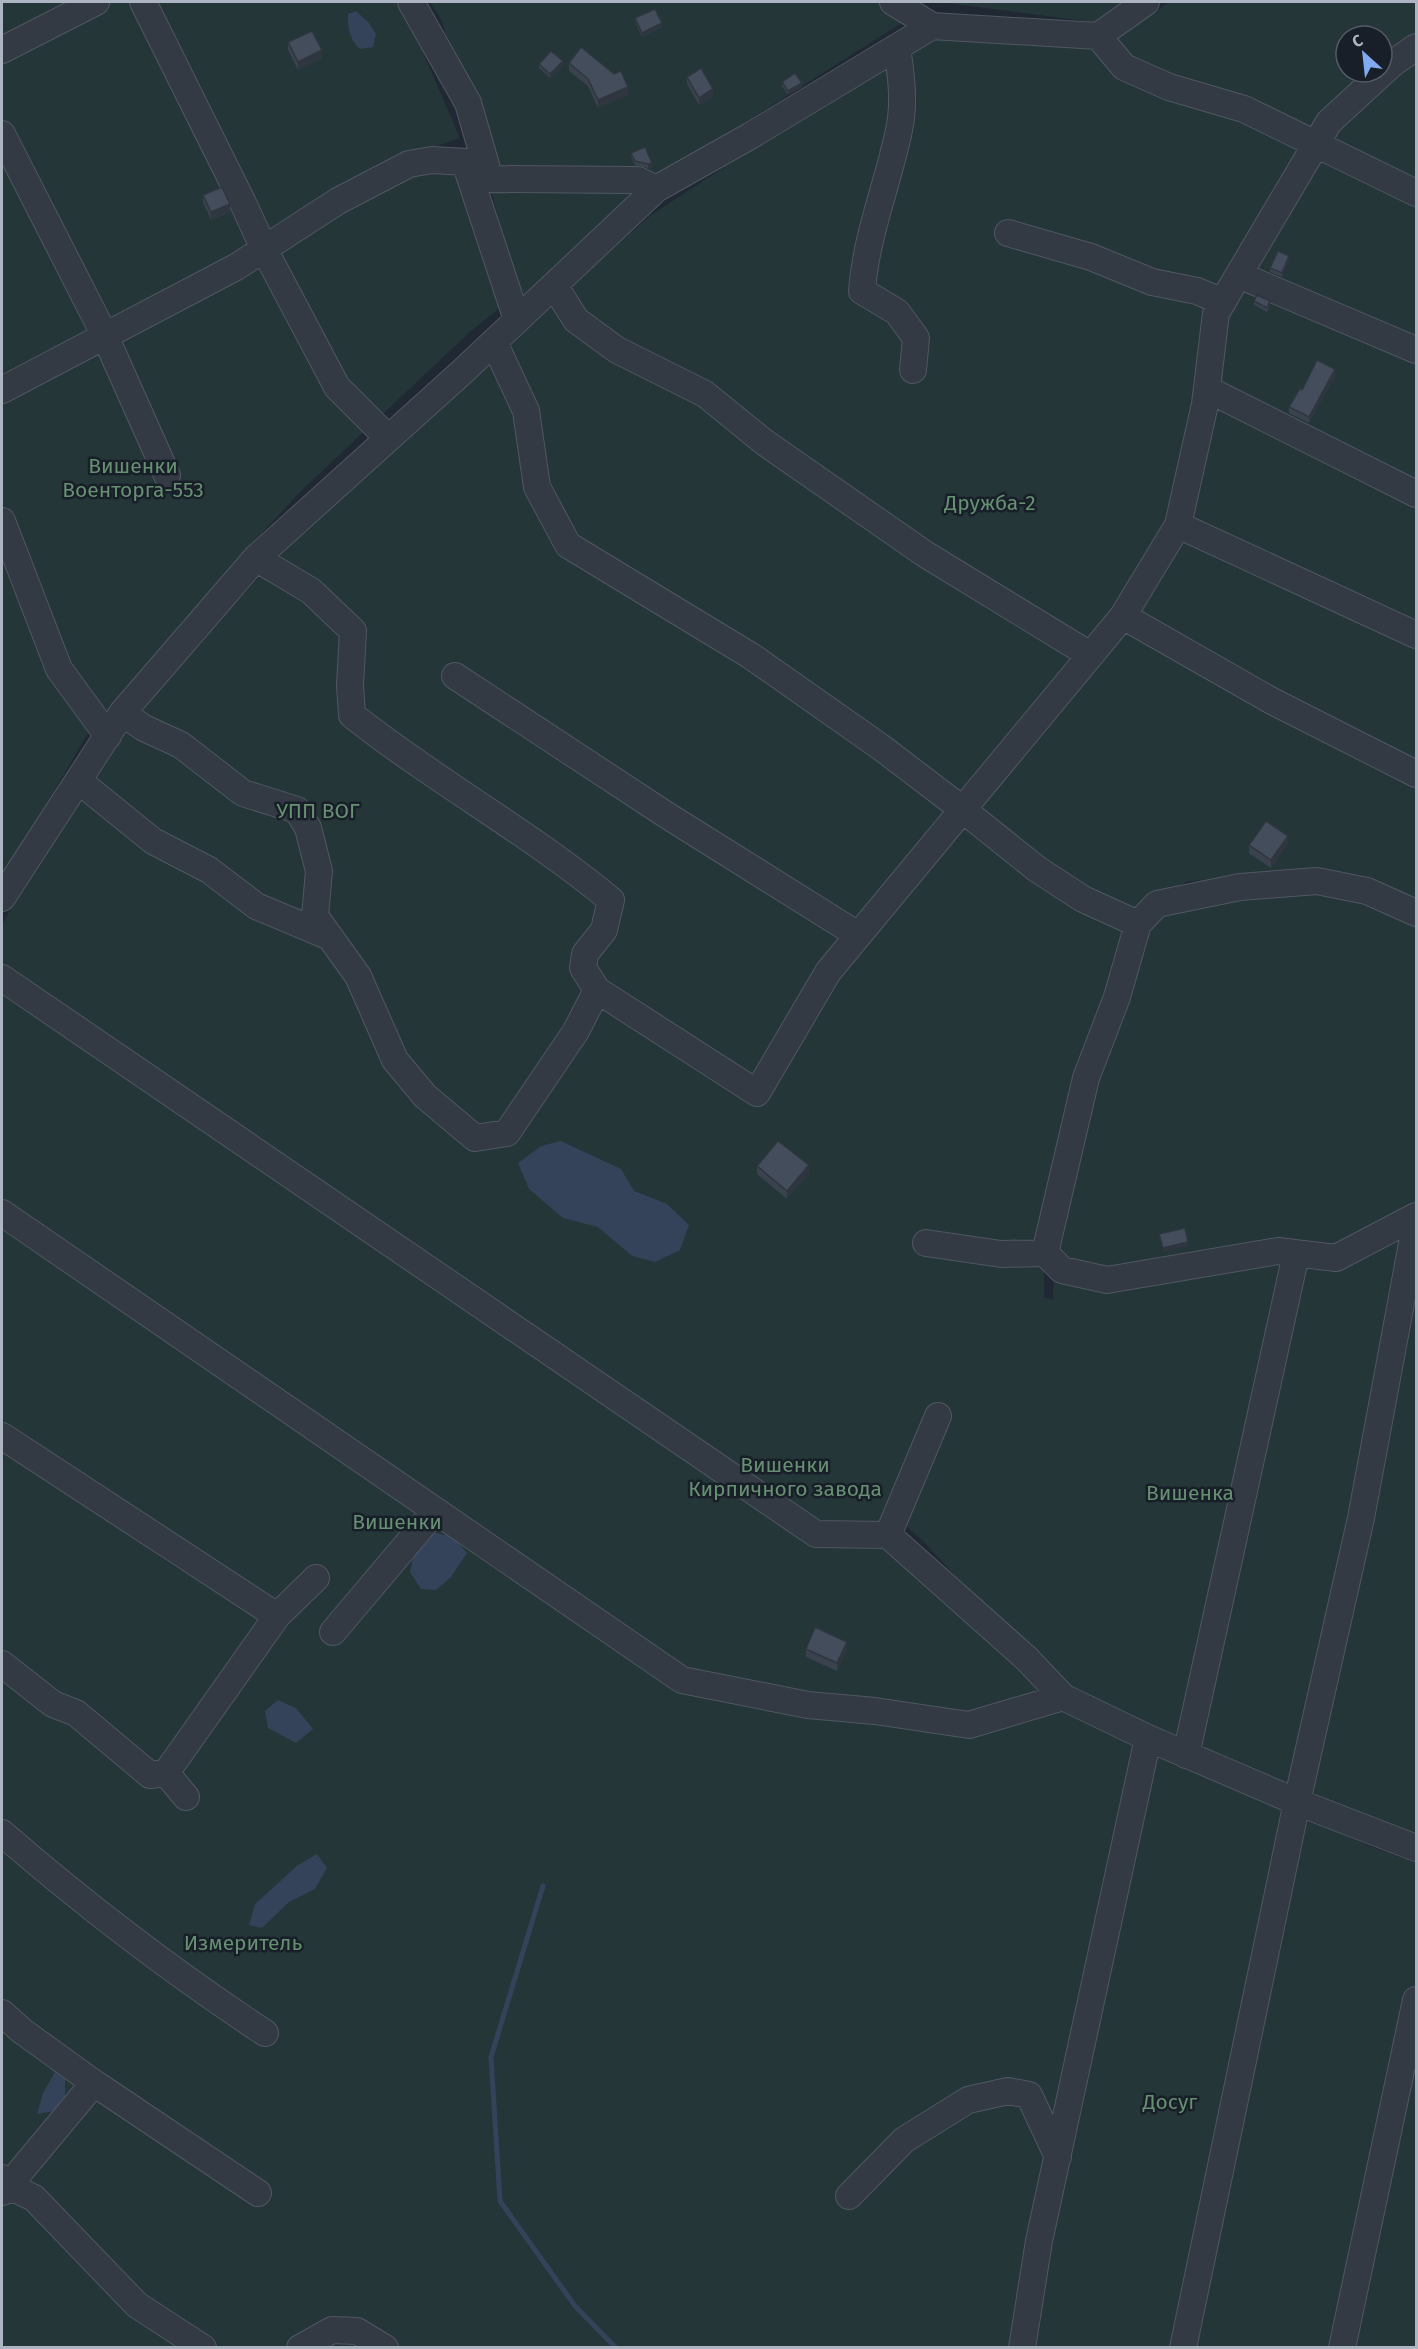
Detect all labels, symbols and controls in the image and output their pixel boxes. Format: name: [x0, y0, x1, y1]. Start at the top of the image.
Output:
north arrow: [1334, 24, 1394, 84]
text: С: [1349, 30, 1367, 52]
park label: Вишенки Военторга-553: [62, 453, 204, 503]
park label: Дружба-2: [943, 490, 1036, 516]
park label: УПП ВОГ: [276, 798, 360, 824]
park label: Вишенки Кирпичного завода: [688, 1452, 882, 1502]
park label: Вишенка: [1146, 1480, 1234, 1506]
park label: Вишенки: [352, 1509, 442, 1535]
park label: Измеритель: [184, 1930, 302, 1956]
park label: Досуг: [1142, 2089, 1197, 2115]

